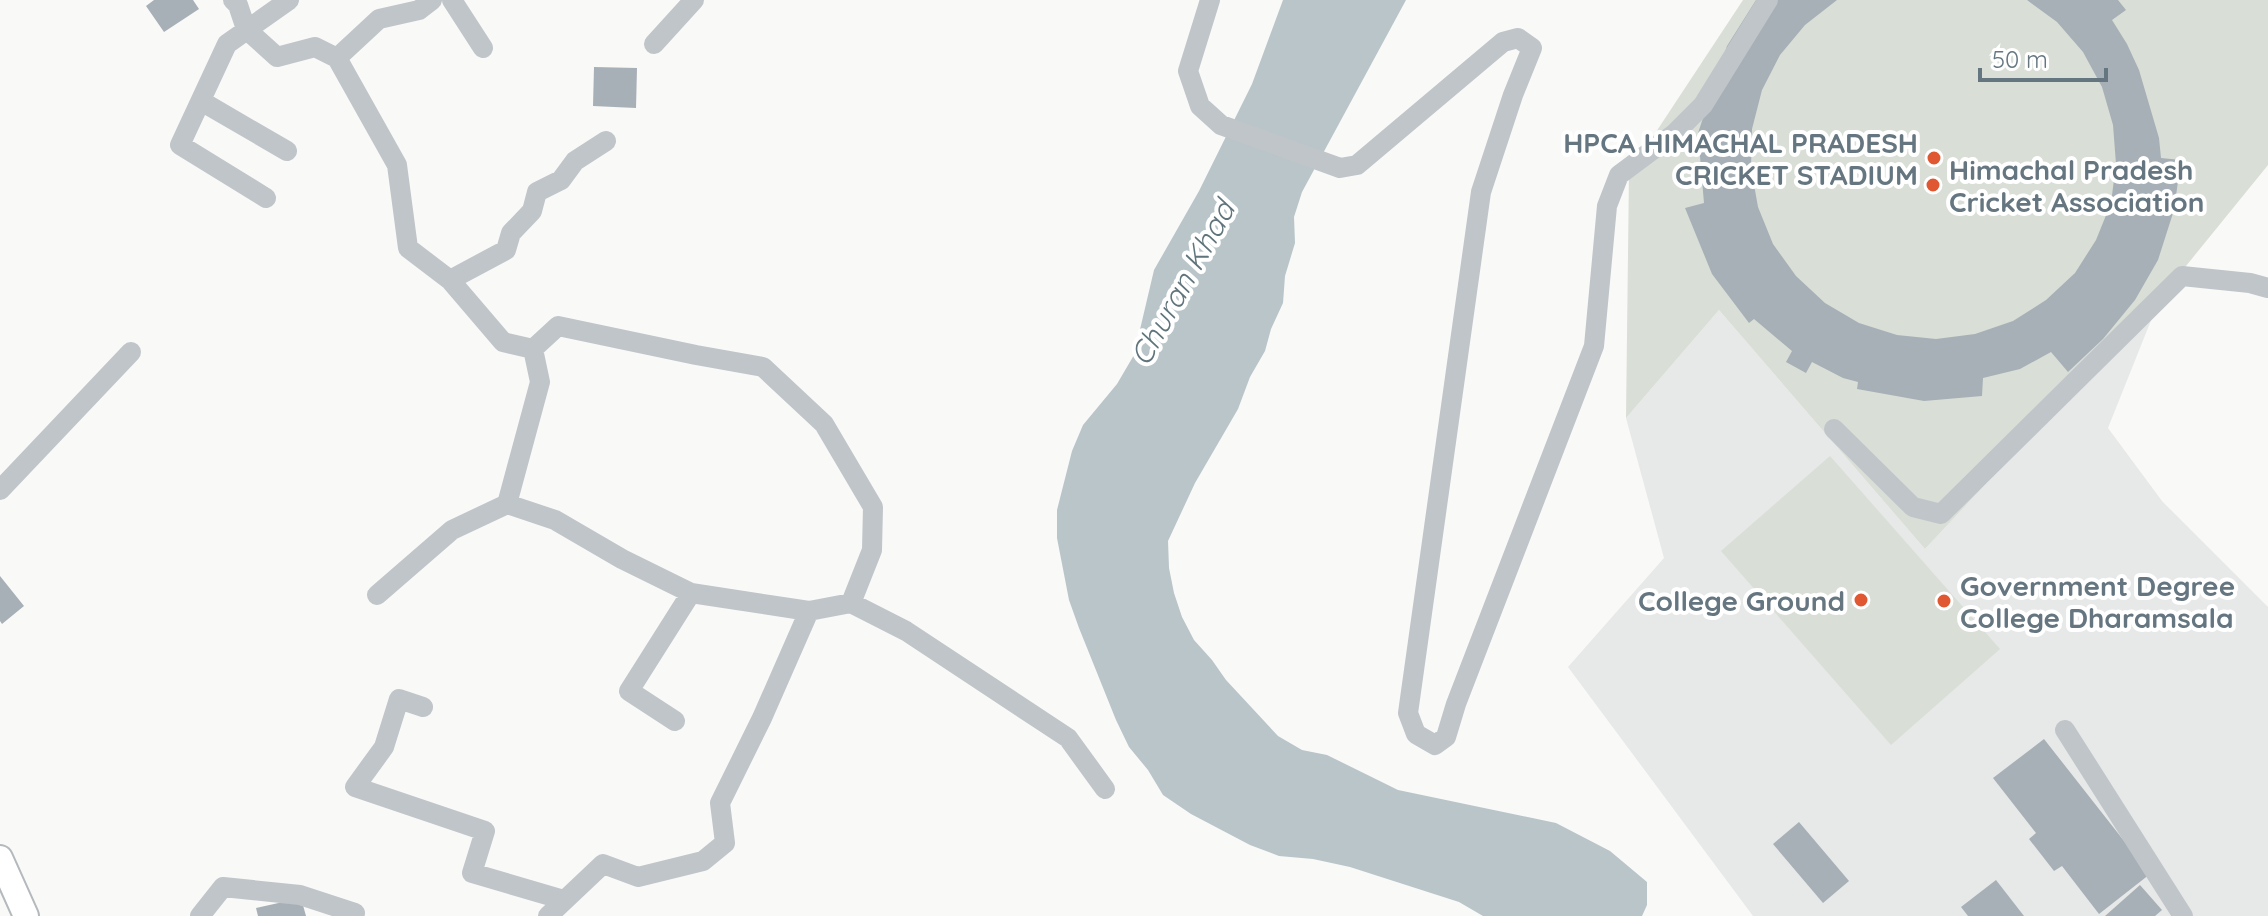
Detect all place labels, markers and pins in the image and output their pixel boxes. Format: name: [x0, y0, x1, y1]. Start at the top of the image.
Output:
place label: HPCA HIMACHAL PRADESH CRICKET STADIUM: [1563, 125, 1918, 192]
marker: HPCA HIMACHAL PRADESH CRICKET STADIUM: [1925, 149, 1943, 167]
place label: Himachal Pradesh Cricket Association: [1949, 152, 2204, 219]
marker: Himachal Pradesh Cricket Association: [1924, 176, 1942, 194]
place label: Government Degree College Dharamsala: [1960, 568, 2235, 635]
place label: College Ground: [1638, 583, 1845, 618]
marker: College Ground: [1852, 591, 1870, 609]
marker: Government Degree College Dharamsala: [1935, 592, 1953, 610]

